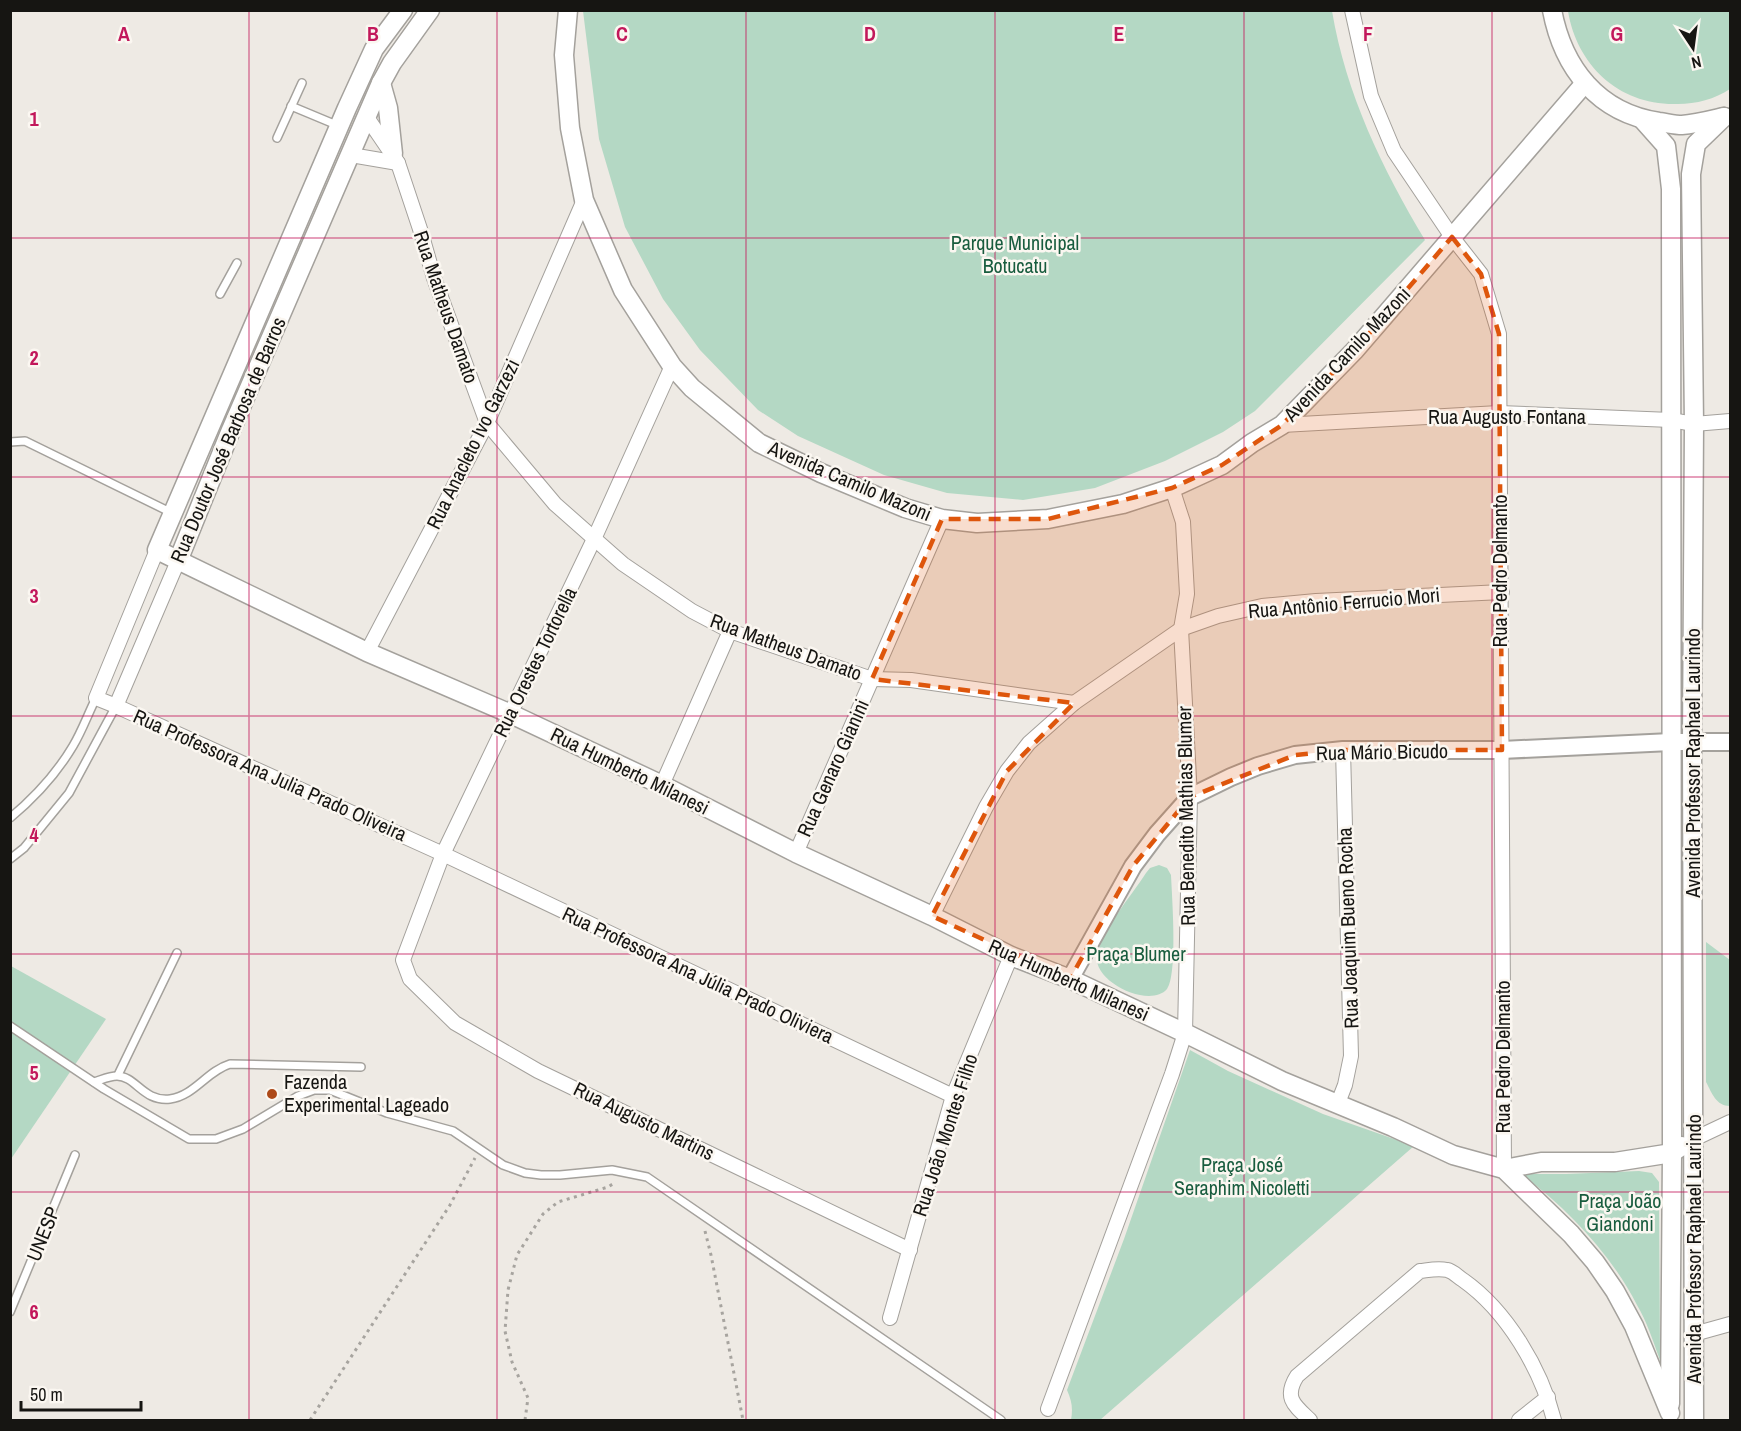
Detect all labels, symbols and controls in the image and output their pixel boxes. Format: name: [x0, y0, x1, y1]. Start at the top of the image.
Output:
north arrow: [1663, 18, 1723, 78]
text: A: [118, 20, 130, 47]
text: B: [367, 20, 379, 47]
text: C: [616, 20, 628, 47]
text: D: [864, 20, 876, 47]
text: E: [1114, 20, 1125, 47]
text: F: [1363, 20, 1373, 47]
text: G: [1611, 20, 1623, 47]
text: N: [1689, 51, 1703, 74]
text: 1: [29, 105, 39, 132]
street label: Rua Matheus Damato: [408, 227, 485, 387]
park label: Parque Municipal Botucatu: [951, 229, 1079, 279]
street label: Avenida Camilo Mazoni: [1276, 281, 1416, 427]
street label: Rua Doutor José Barbosa de Barros: [163, 313, 292, 567]
text: 2: [29, 344, 39, 371]
street label: Rua Anacleto Ivo Garzezi: [420, 354, 525, 533]
street label: Rua Augusto Fontana: [1428, 403, 1586, 430]
street label: Avenida Camilo Mazoni: [764, 434, 936, 527]
street label: Rua Pedro Delmanto: [1486, 494, 1513, 648]
street label: Rua Antônio Ferrucio Mori: [1247, 581, 1441, 624]
text: 3: [29, 582, 39, 609]
street label: Rua Orestes Tortorella: [487, 582, 583, 741]
street label: Rua Matheus Damato: [707, 607, 866, 686]
street label: Avenida Professor Raphael Laurindo: [1679, 628, 1706, 899]
street label: Rua Genaro Gianini: [790, 695, 875, 841]
street label: Rua Professora Ana Julia Prado Oliveira: [129, 702, 411, 847]
street label: Rua Benedito Mathias Blumer: [1170, 705, 1201, 926]
street label: Rua Humberto Milanesi: [546, 720, 714, 821]
street label: Rua Mário Bicudo: [1316, 737, 1448, 766]
text: 4: [29, 821, 39, 848]
street label: Rua Joaquim Bueno Rocha: [1330, 827, 1365, 1029]
street label: Rua Professora Ana Júlia Prado Oliviera: [558, 900, 838, 1049]
street label: Rua Humberto Milanesi: [985, 932, 1154, 1027]
park label: Praça Blumer: [1086, 940, 1186, 967]
street label: Rua Pedro Delmanto: [1489, 980, 1516, 1134]
street label: Rua João Montes Filho: [905, 1050, 984, 1220]
text: 5: [29, 1059, 39, 1086]
place label: Fazenda Experimental Lageado: [284, 1068, 449, 1118]
street label: Rua Augusto Martins: [569, 1075, 719, 1166]
marker: Fazenda Experimental Lageado: [265, 1087, 279, 1101]
street label: Avenida Professor Raphael Laurindo: [1680, 1114, 1707, 1385]
park label: Praça José Seraphim Nicoletti: [1174, 1151, 1310, 1201]
park label: Praça João Giandoni: [1579, 1187, 1661, 1237]
street label: UNESP: [19, 1203, 66, 1265]
text: 6: [29, 1298, 39, 1325]
scale bar: [21, 1374, 141, 1412]
text: 50 m: [30, 1382, 63, 1407]

